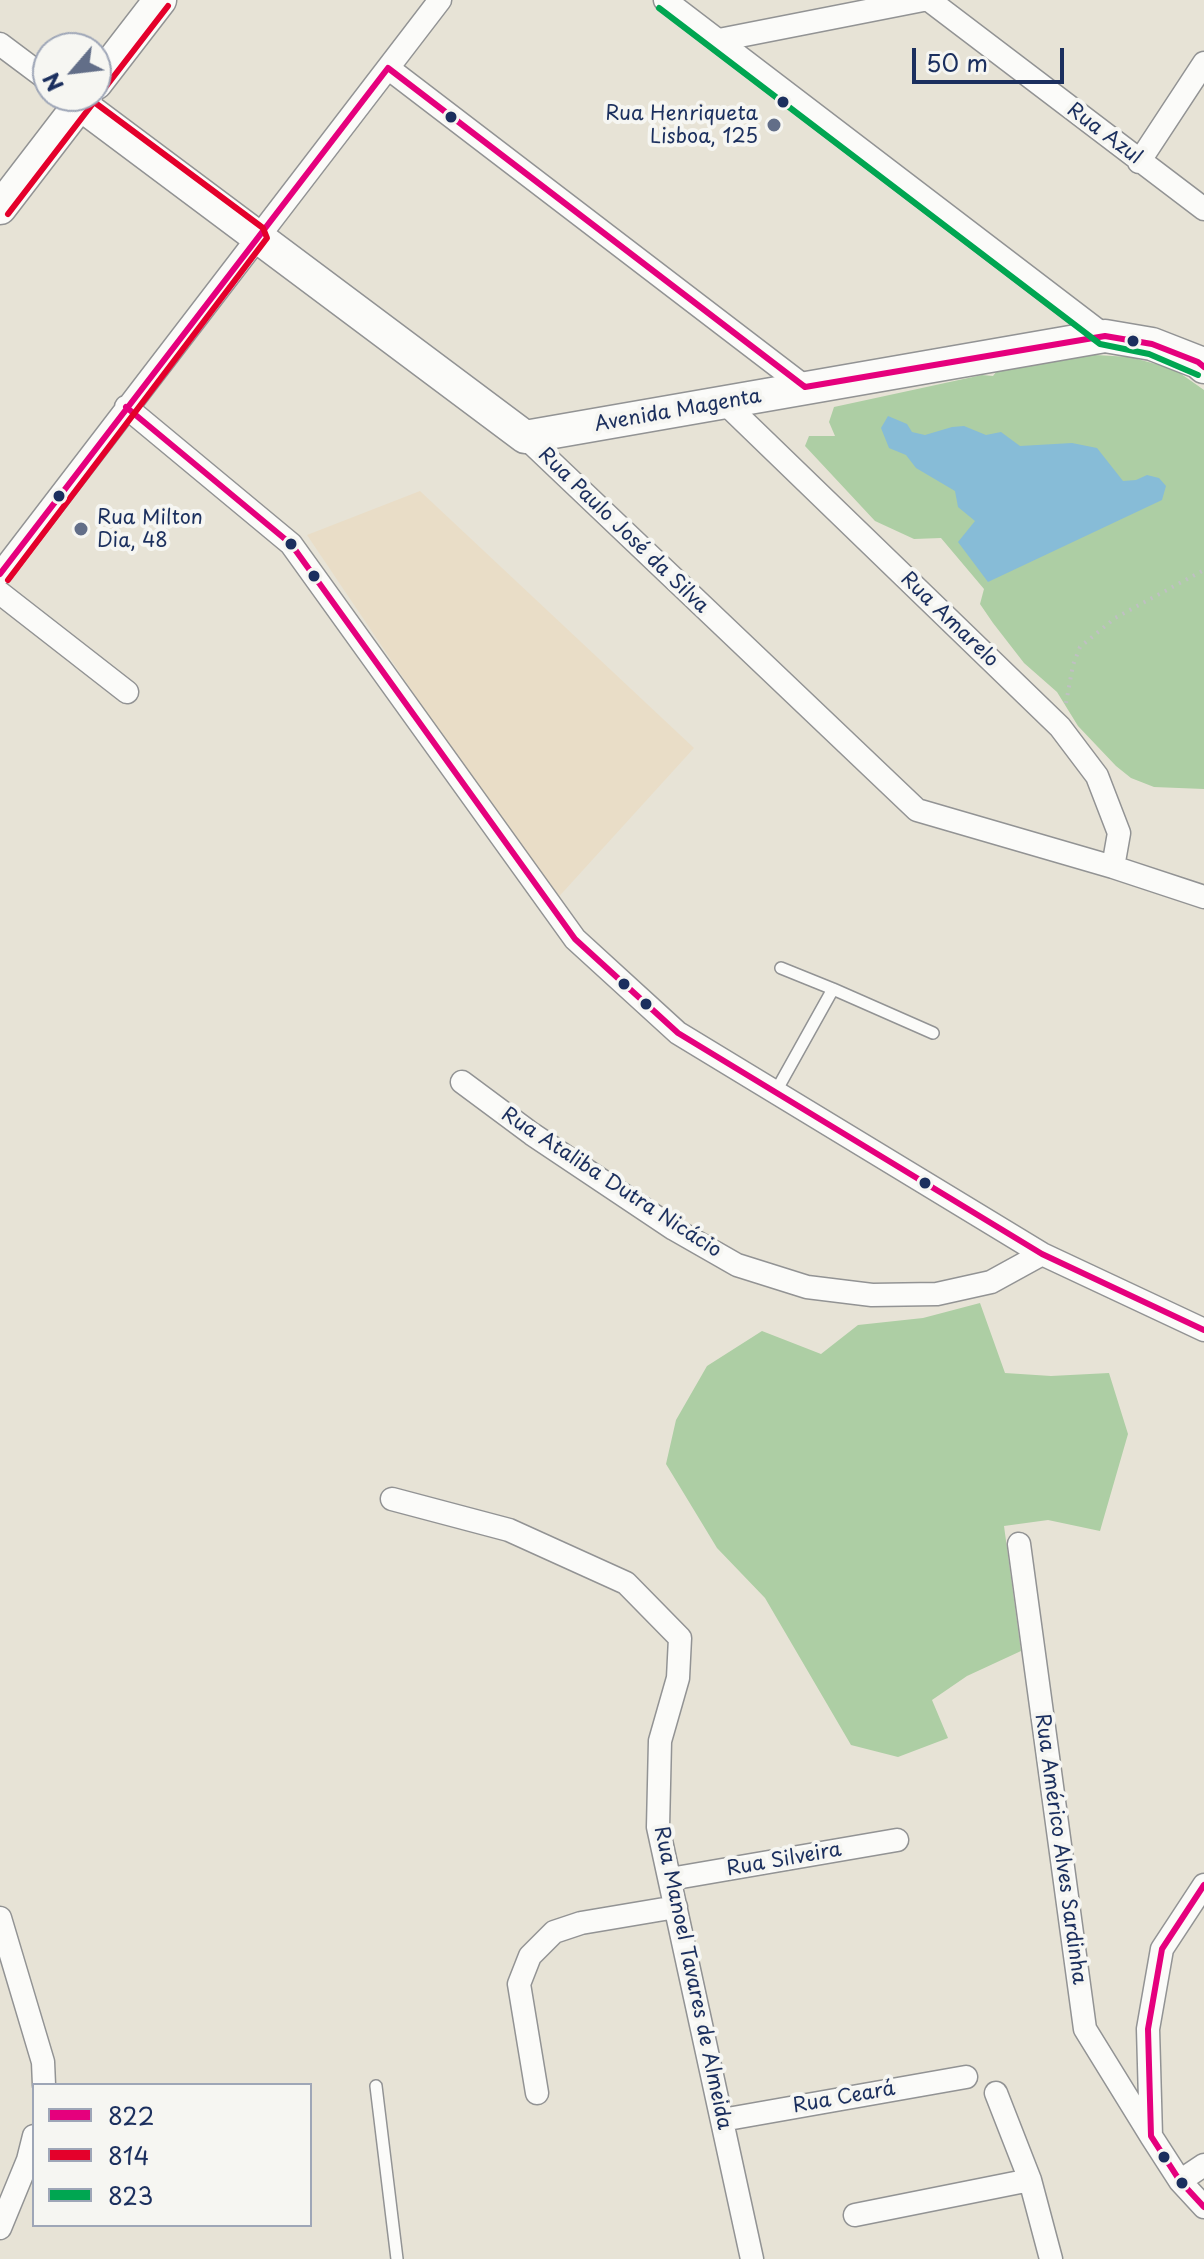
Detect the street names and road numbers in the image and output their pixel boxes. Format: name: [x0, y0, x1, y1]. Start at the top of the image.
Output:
street label: Rua Azul: [1062, 98, 1146, 170]
street label: Avenida Magenta: [593, 385, 763, 437]
street label: Rua Paulo José da Silva: [533, 443, 713, 619]
street label: Rua Amarelo: [895, 567, 1003, 673]
street label: Rua Ataliba Dutra Nicácio: [496, 1103, 726, 1263]
street label: Rua Américo Alves Sardinha: [1029, 1712, 1091, 1986]
street label: Rua Manoel Tavares de Almeida: [648, 1824, 736, 2132]
street label: Rua Silveira: [725, 1838, 843, 1882]
street label: Rua Ceará: [791, 2077, 897, 2119]

